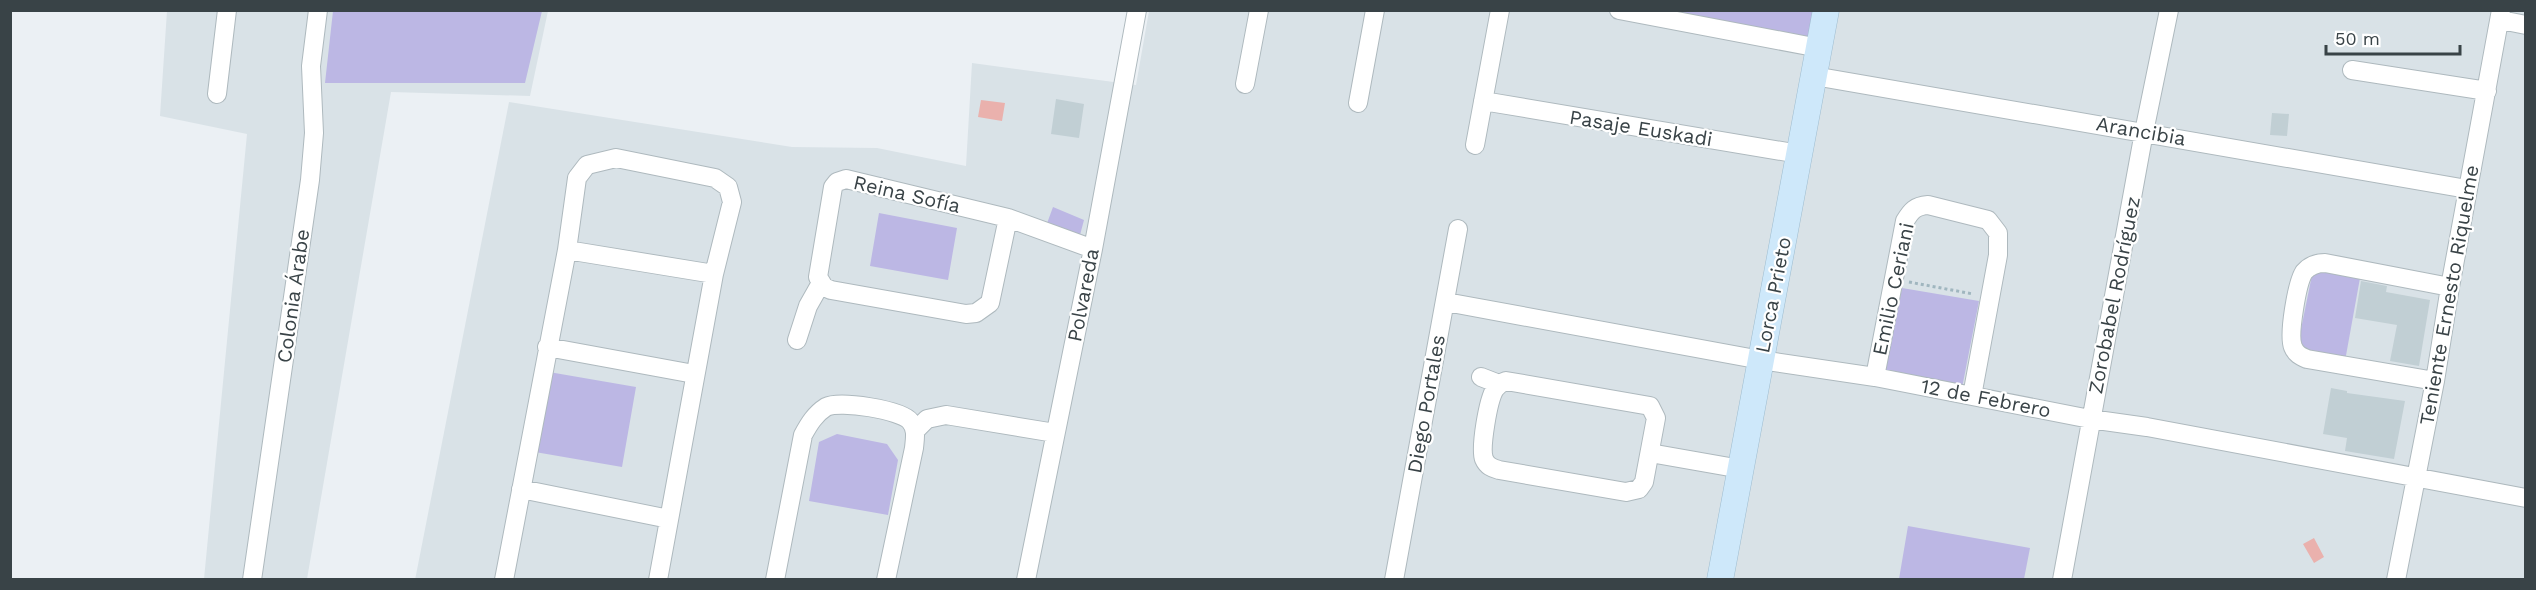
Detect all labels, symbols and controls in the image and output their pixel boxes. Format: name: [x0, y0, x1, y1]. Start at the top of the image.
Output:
scale bar: [2326, 18, 2460, 56]
text: 50 m: [2335, 28, 2380, 49]
street label: Pasaje Euskadi: [1568, 105, 1714, 151]
street label: Arancibia: [2094, 111, 2188, 151]
street label: Teniente Ernesto Riquelme: [2414, 163, 2484, 427]
street label: Reina Sofía: [851, 170, 963, 218]
street label: Zorobabel Rodríguez: [2083, 194, 2145, 396]
street label: Emilio Ceriani: [1867, 220, 1919, 358]
street label: Colonia Árabe: [272, 228, 314, 364]
street label: Lorca Prieto: [1750, 235, 1796, 355]
street label: Polvareda: [1062, 246, 1104, 344]
street label: Diego Portales: [1402, 333, 1450, 475]
street label: 12 de Febrero: [1919, 374, 2053, 422]

